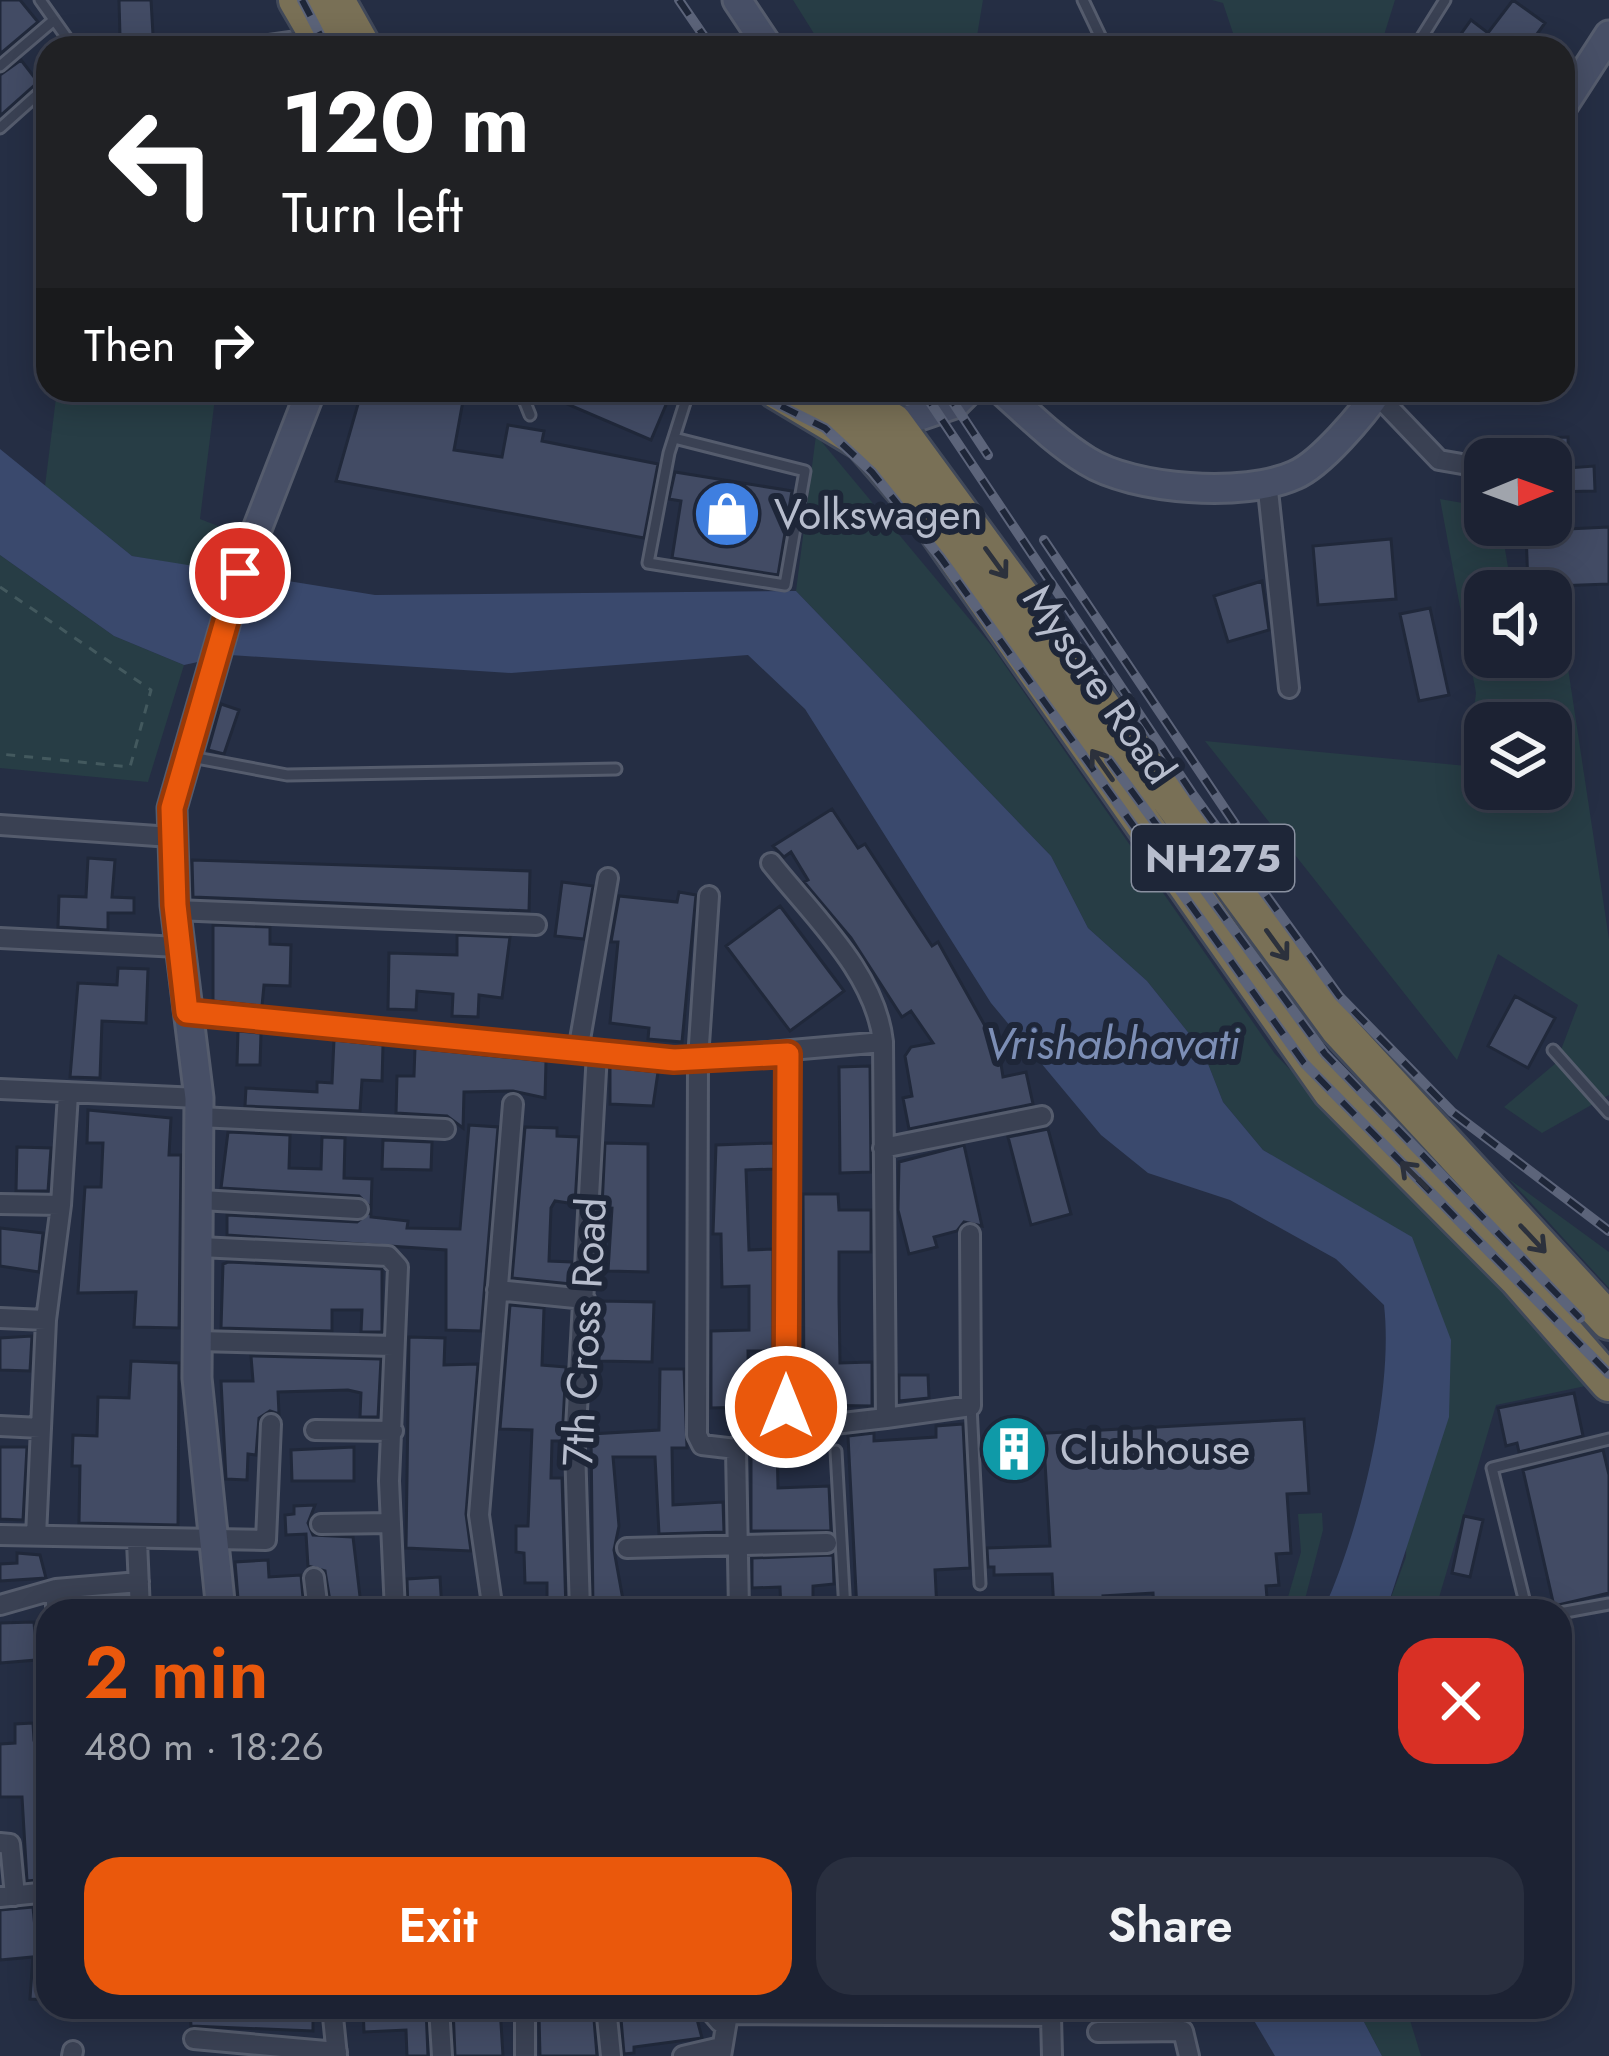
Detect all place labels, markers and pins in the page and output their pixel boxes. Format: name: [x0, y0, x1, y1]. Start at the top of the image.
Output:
shop icon: Volkswagen: [692, 479, 762, 549]
place label: Volkswagen: [774, 484, 983, 545]
pin: [189, 522, 291, 624]
building icon: Clubhouse: [979, 1414, 1049, 1484]
place label: Clubhouse: [1060, 1419, 1250, 1480]

